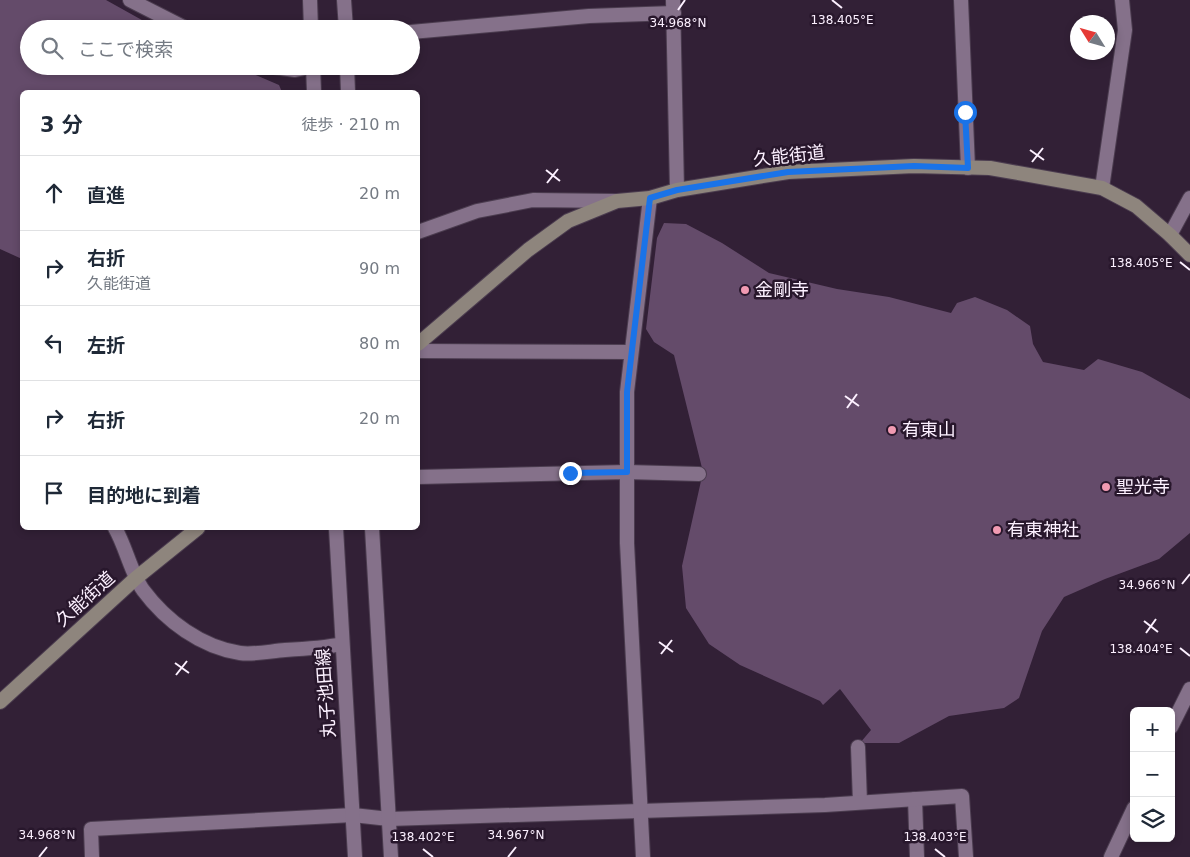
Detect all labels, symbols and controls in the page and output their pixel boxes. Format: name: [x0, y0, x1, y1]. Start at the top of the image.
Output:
text: 138.405°E: [810, 13, 874, 27]
north arrow: [1070, 15, 1115, 60]
text: 34.968°N: [650, 16, 706, 30]
search box: [20, 20, 420, 75]
icon: search: [38, 34, 66, 62]
text: ここで検索: [78, 38, 173, 60]
route start: [954, 101, 977, 124]
text: 3 分: [40, 113, 83, 137]
text: 徒歩 · 210 m: [302, 115, 400, 134]
street label: 久能街道: [752, 141, 826, 170]
icon: ahead: [40, 179, 68, 207]
text: 直進: [87, 184, 125, 206]
text: 20 m: [359, 184, 400, 203]
text: 右折: [87, 247, 125, 269]
icon: right: [40, 254, 68, 282]
text: 138.405°E: [1109, 256, 1173, 270]
text: 90 m: [359, 259, 400, 278]
text: 久能街道: [87, 274, 151, 293]
place label: 金剛寺: [755, 279, 809, 300]
marker: 金剛寺: [739, 284, 751, 296]
icon: left: [40, 329, 68, 357]
text: 左折: [87, 334, 125, 356]
text: 80 m: [359, 334, 400, 353]
icon: right: [40, 404, 68, 432]
text: 右折: [87, 409, 125, 431]
text: 20 m: [359, 409, 400, 428]
place label: 有東山: [902, 419, 956, 440]
marker: 有東山: [886, 424, 898, 436]
route end: [559, 462, 582, 485]
place label: 聖光寺: [1116, 476, 1170, 497]
icon: arrive: [40, 479, 68, 507]
marker: 聖光寺: [1100, 481, 1112, 493]
text: 目的地に到着: [87, 484, 201, 506]
place label: 有東神社: [1007, 519, 1079, 540]
marker: 有東神社: [991, 524, 1003, 536]
street label: 久能街道: [51, 567, 118, 631]
text: 34.966°N: [1119, 578, 1175, 592]
text: 138.404°E: [1109, 642, 1173, 656]
street label: 丸子池田線: [312, 647, 339, 739]
map controls: [1130, 707, 1175, 842]
button: +: [1130, 707, 1175, 752]
button: −: [1130, 752, 1175, 797]
button: layers: [1130, 797, 1175, 842]
text: 34.968°N: [19, 828, 75, 842]
text: 34.967°N: [488, 828, 544, 842]
text: 138.402°E: [391, 830, 455, 844]
text: 138.403°E: [903, 830, 967, 844]

